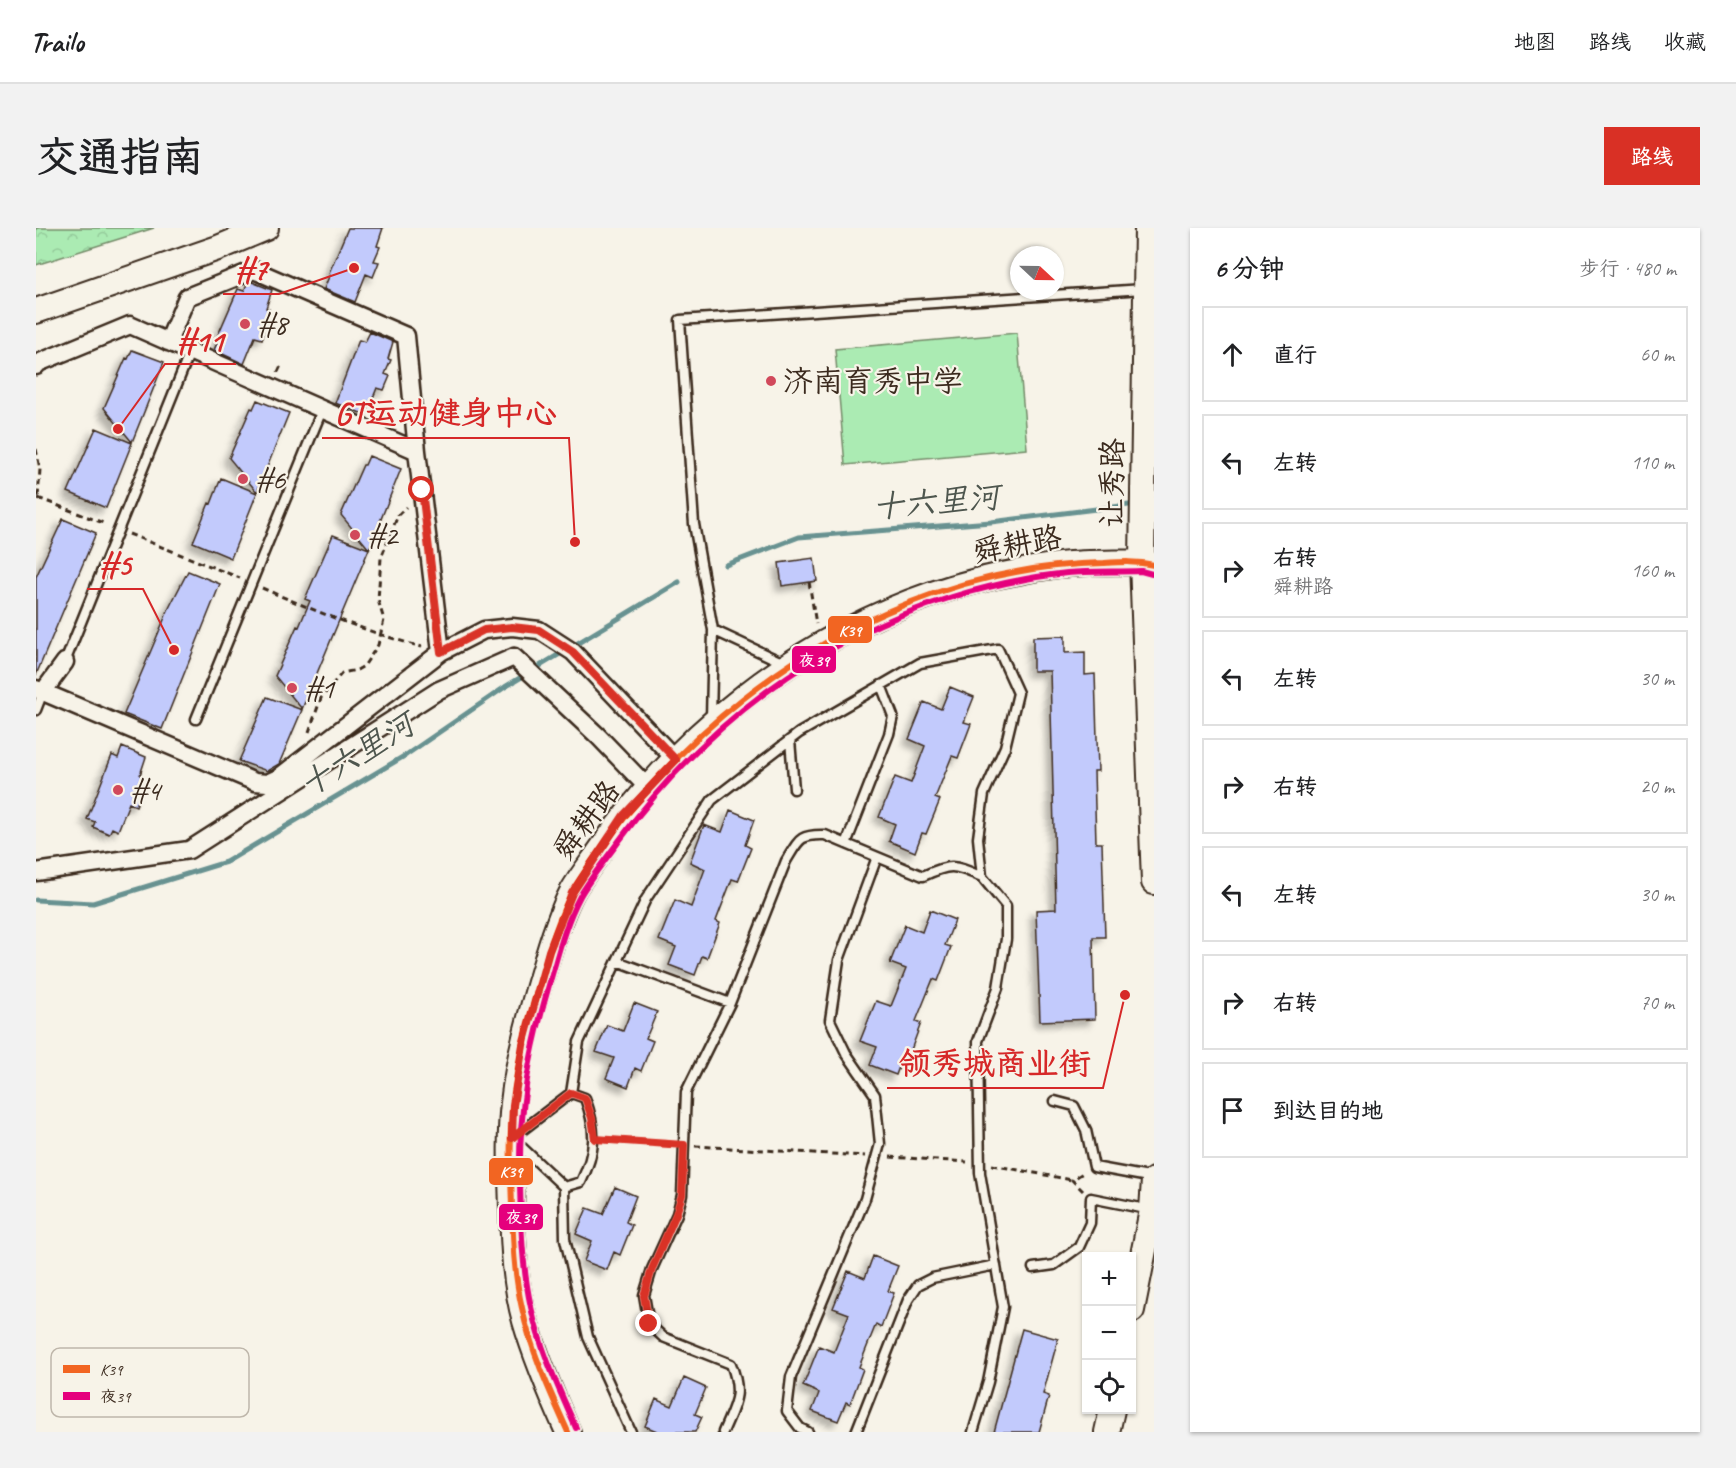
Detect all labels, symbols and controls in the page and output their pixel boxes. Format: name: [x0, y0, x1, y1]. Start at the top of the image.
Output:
text: Trailo: [30, 24, 84, 59]
text: 地图: [1514, 29, 1556, 55]
text: 路线: [1589, 29, 1631, 55]
text: 收藏: [1664, 29, 1706, 55]
button: 路线: [1604, 127, 1700, 185]
text: 交通指南: [36, 131, 204, 184]
callout: #7: [223, 244, 279, 294]
north arrow: [1010, 246, 1064, 300]
text: #7: [235, 249, 271, 290]
text: 6 分钟: [1214, 252, 1285, 285]
text: 步行 · 480 m: [1580, 256, 1676, 281]
place label: #8: [257, 305, 290, 343]
callout: #11: [165, 314, 236, 364]
marker: #8: [238, 317, 252, 331]
text: #11: [177, 320, 227, 361]
icon: ahead: [1216, 338, 1249, 371]
text: 直行: [1273, 341, 1317, 369]
text: 60 m: [1640, 342, 1674, 367]
place label: 济南育秀中学: [783, 362, 963, 400]
marker: 济南育秀中学: [764, 374, 778, 388]
callout: GT运动健身中心: [322, 388, 569, 438]
text: GT运动健身中心: [335, 393, 557, 434]
street label: 让秀路: [1092, 438, 1132, 528]
icon: left: [1216, 446, 1249, 479]
text: 左转: [1273, 449, 1317, 477]
text: 110 m: [1631, 450, 1674, 475]
place label: #6: [255, 460, 287, 498]
marker: #6: [236, 472, 250, 486]
route start: [408, 476, 434, 502]
water label: 十六里河: [870, 476, 1007, 528]
place label: #2: [367, 516, 400, 554]
street label: 舜耕路: [969, 517, 1065, 571]
marker: #2: [348, 528, 362, 542]
callout: #5: [87, 539, 143, 589]
text: #5: [99, 544, 134, 585]
text: 右转: [1273, 544, 1317, 572]
icon: right: [1216, 554, 1249, 587]
text: 160 m: [1631, 558, 1674, 583]
text: 舜耕路: [1273, 574, 1333, 599]
line badge: K39: [827, 615, 873, 644]
text: K39: [839, 621, 863, 641]
line badge: 夜39: [791, 645, 837, 674]
text: 夜39: [799, 651, 831, 671]
icon: left: [1216, 662, 1249, 695]
text: 左转: [1273, 665, 1317, 693]
text: 30 m: [1640, 666, 1674, 691]
place label: #1: [304, 669, 336, 707]
marker: #1: [285, 681, 299, 695]
water label: 十六里河: [292, 701, 426, 806]
icon: right: [1216, 770, 1249, 803]
place label: #4: [130, 771, 163, 809]
street label: 舜耕路: [544, 773, 628, 867]
text: 右转: [1273, 773, 1317, 801]
text: 20 m: [1640, 774, 1674, 799]
marker: #4: [111, 783, 125, 797]
icon: left: [1216, 878, 1249, 911]
text: 左转: [1273, 881, 1317, 909]
text: 30 m: [1640, 882, 1674, 907]
icon: right: [1216, 986, 1249, 1019]
text: 右转: [1273, 989, 1317, 1017]
text: 70 m: [1640, 990, 1674, 1015]
callout: 领秀城商业街: [887, 1038, 1103, 1088]
text: 领秀城商业街: [899, 1043, 1091, 1084]
icon: arrive: [1216, 1094, 1249, 1127]
text: 到达目的地: [1273, 1097, 1383, 1125]
line badge: K39: [488, 1157, 534, 1186]
text: K39: [500, 1162, 524, 1182]
line badge: 夜39: [498, 1203, 544, 1231]
text: 夜39: [506, 1208, 538, 1228]
map controls: [1082, 1252, 1136, 1414]
button: +: [1082, 1252, 1136, 1306]
button: −: [1082, 1306, 1136, 1360]
route end: [635, 1310, 661, 1336]
legend: [51, 1348, 249, 1417]
text: K39: [100, 1360, 124, 1380]
button: locate: [1082, 1360, 1136, 1414]
text: 夜39: [100, 1387, 132, 1407]

